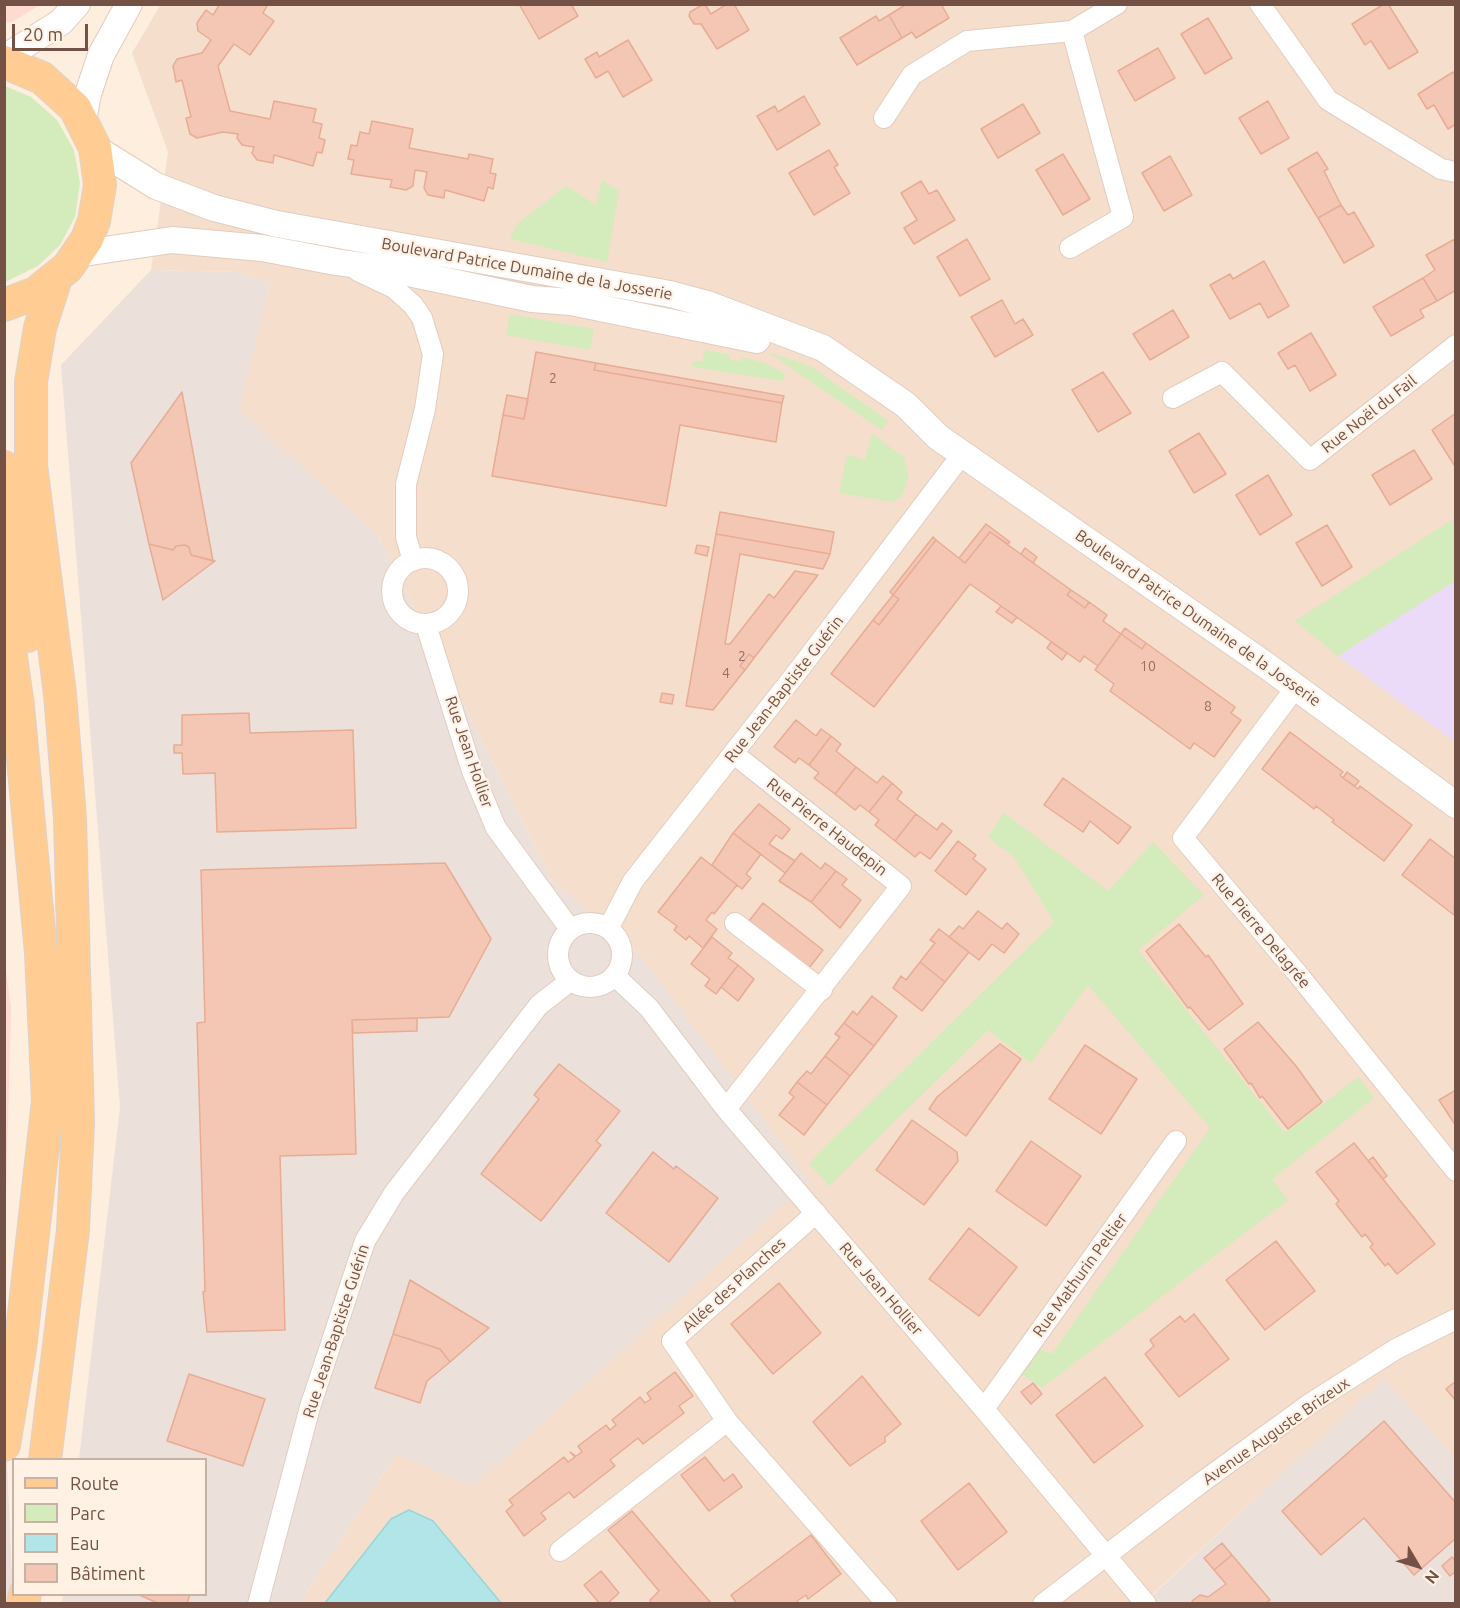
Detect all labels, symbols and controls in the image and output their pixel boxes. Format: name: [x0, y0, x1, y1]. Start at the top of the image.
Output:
scale bar: [15, 12, 92, 50]
text: 20 m: [23, 24, 63, 44]
street label: Boulevard Patrice Dumaine de la Josserie: [380, 234, 674, 304]
house number: 2: [549, 370, 557, 386]
street label: Rue Noël du Fail: [1318, 371, 1420, 457]
street label: Boulevard Patrice Dumaine de la Josserie: [1072, 525, 1324, 711]
street label: Rue Jean-Baptiste Guérin: [721, 612, 847, 766]
house number: 2: [738, 648, 746, 664]
house number: 10: [1140, 658, 1156, 674]
house number: 4: [722, 665, 730, 681]
street label: Rue Jean Hollier: [441, 694, 497, 810]
house number: 8: [1204, 698, 1212, 714]
street label: Rue Pierre Haudepin: [763, 774, 891, 880]
street label: Rue Pierre Delagrée: [1207, 870, 1315, 992]
street label: Rue Mathurin Peltier: [1029, 1209, 1131, 1341]
street label: Allée des Planches: [678, 1234, 790, 1336]
street label: Rue Jean Hollier: [835, 1239, 927, 1339]
street label: Rue Jean-Baptiste Guérin: [299, 1242, 373, 1420]
street label: Avenue Auguste Brizeux: [1199, 1373, 1353, 1489]
legend: [12, 1458, 207, 1596]
text: Route: [70, 1473, 119, 1493]
text: Parc: [70, 1503, 105, 1523]
text: Eau: [70, 1533, 100, 1553]
north arrow: [1388, 1536, 1448, 1596]
text: Bâtiment: [70, 1563, 145, 1583]
text: N: [1421, 1567, 1443, 1587]

